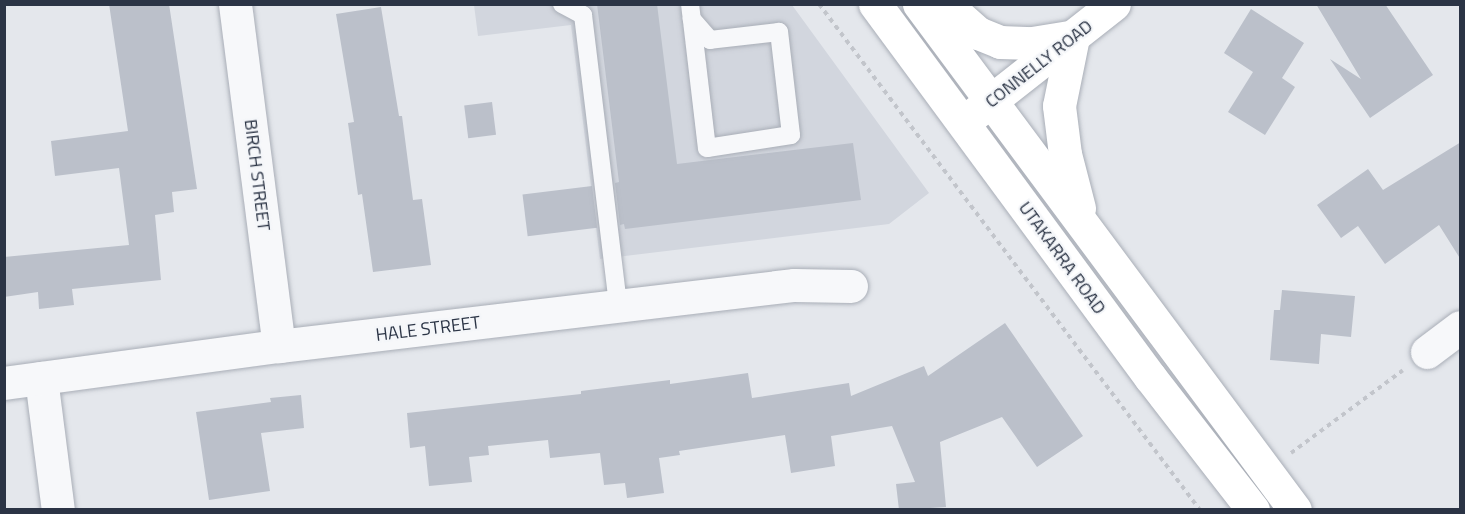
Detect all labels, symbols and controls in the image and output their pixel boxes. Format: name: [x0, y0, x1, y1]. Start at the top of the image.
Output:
street label: CONNELLY ROAD: [981, 15, 1097, 113]
street label: BIRCH STREET: [239, 118, 275, 232]
street label: UTAKARRA ROAD: [1014, 198, 1110, 318]
street label: HALE STREET: [375, 312, 481, 346]

